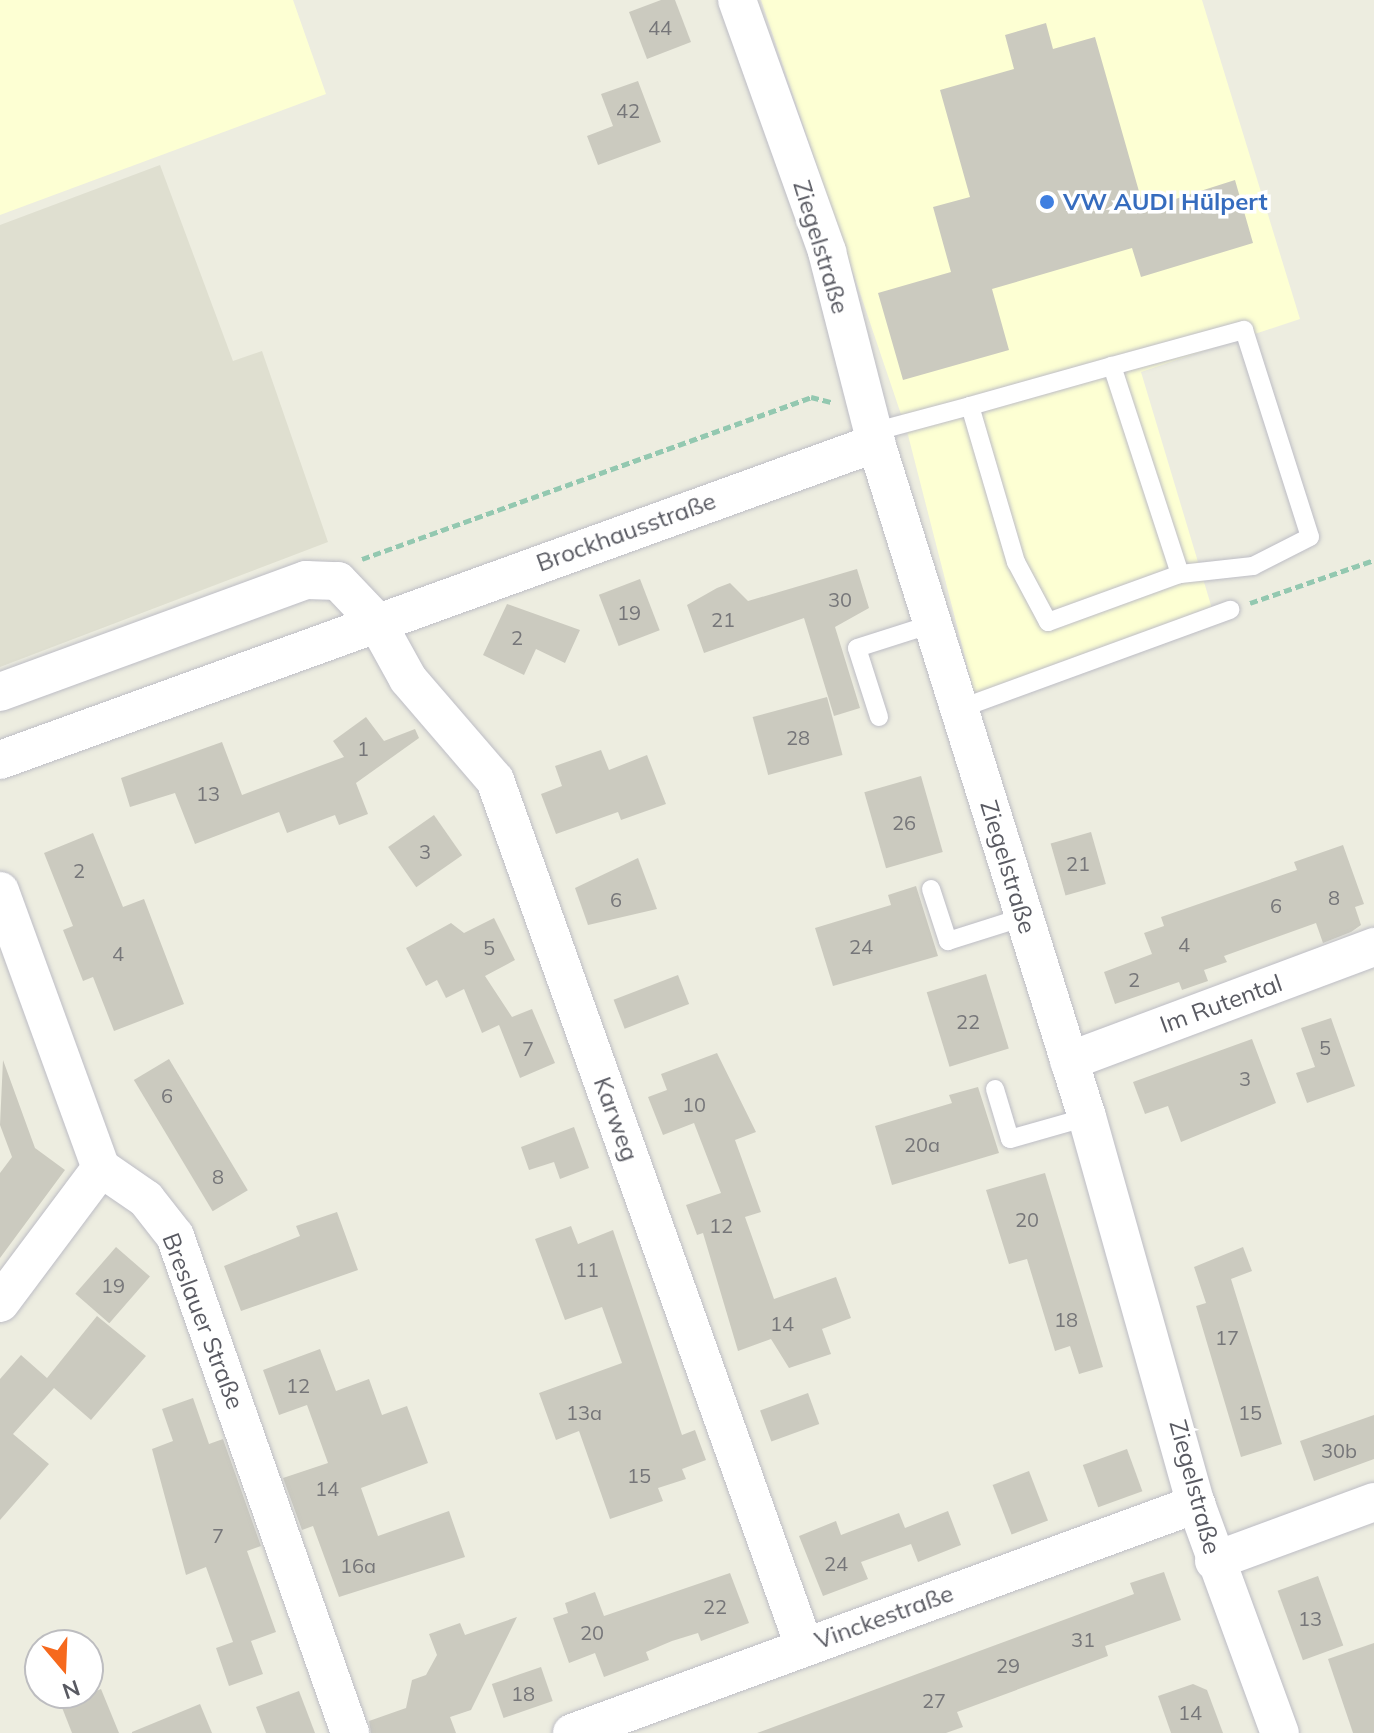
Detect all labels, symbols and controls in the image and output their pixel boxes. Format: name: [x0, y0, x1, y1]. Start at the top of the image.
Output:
house number: 44: [648, 15, 672, 39]
house number: 42: [616, 98, 640, 122]
street label: Ziegelstraße: [787, 177, 855, 317]
place label: VW AUDI Hülpert: [1063, 188, 1267, 216]
marker: VW AUDI Hülpert: [1038, 193, 1056, 211]
street label: Brockhausstraße: [533, 486, 719, 578]
house number: 30: [828, 587, 852, 611]
house number: 19: [617, 600, 641, 624]
house number: 21: [711, 607, 735, 631]
house number: 2: [511, 625, 523, 649]
house number: 28: [786, 725, 810, 749]
house number: 1: [357, 736, 369, 760]
house number: 13: [196, 781, 220, 805]
street label: Ziegelstraße: [974, 797, 1042, 937]
house number: 26: [892, 810, 916, 834]
house number: 3: [419, 839, 431, 863]
house number: 21: [1066, 851, 1090, 875]
house number: 2: [73, 858, 85, 882]
house number: 8: [1328, 885, 1340, 909]
house number: 6: [610, 887, 622, 911]
house number: 6: [1270, 893, 1282, 917]
house number: 4: [1178, 932, 1190, 956]
house number: 24: [849, 934, 873, 958]
house number: 5: [483, 935, 495, 959]
house number: 4: [112, 941, 124, 965]
house number: 2: [1128, 967, 1140, 991]
street label: Im Rutental: [1156, 969, 1286, 1039]
house number: 22: [956, 1009, 980, 1033]
house number: 5: [1319, 1035, 1331, 1059]
house number: 7: [522, 1036, 534, 1060]
house number: 3: [1239, 1066, 1251, 1090]
street label: Karweg: [588, 1073, 644, 1165]
house number: 6: [161, 1083, 173, 1107]
house number: 10: [682, 1092, 706, 1116]
house number: 20a: [904, 1132, 940, 1156]
house number: 8: [212, 1164, 224, 1188]
house number: 20: [1015, 1207, 1039, 1231]
house number: 12: [709, 1213, 733, 1237]
street label: Breslauer Straße: [156, 1229, 250, 1413]
house number: 11: [575, 1257, 599, 1281]
house number: 19: [101, 1273, 125, 1297]
house number: 18: [1054, 1307, 1078, 1331]
house number: 14: [770, 1311, 794, 1335]
house number: 17: [1215, 1325, 1239, 1349]
house number: 12: [286, 1373, 310, 1397]
house number: 13a: [566, 1400, 602, 1424]
house number: 15: [1238, 1400, 1262, 1424]
street label: Ziegelstraße: [1163, 1417, 1227, 1557]
house number: 30b: [1321, 1438, 1357, 1462]
house number: 15: [627, 1463, 651, 1487]
house number: 14: [315, 1476, 339, 1500]
house number: 7: [212, 1523, 224, 1547]
house number: 24: [824, 1551, 848, 1575]
house number: 16a: [340, 1553, 376, 1577]
street label: Vinckestraße: [811, 1579, 957, 1655]
house number: 22: [703, 1594, 727, 1618]
house number: 13: [1298, 1606, 1322, 1630]
house number: 20: [580, 1620, 604, 1644]
house number: 31: [1071, 1627, 1095, 1651]
north arrow: [24, 1629, 104, 1709]
house number: 29: [996, 1653, 1020, 1677]
text: N: [59, 1674, 84, 1706]
house number: 18: [511, 1681, 535, 1705]
house number: 27: [922, 1688, 946, 1712]
house number: 14: [1178, 1700, 1202, 1724]

